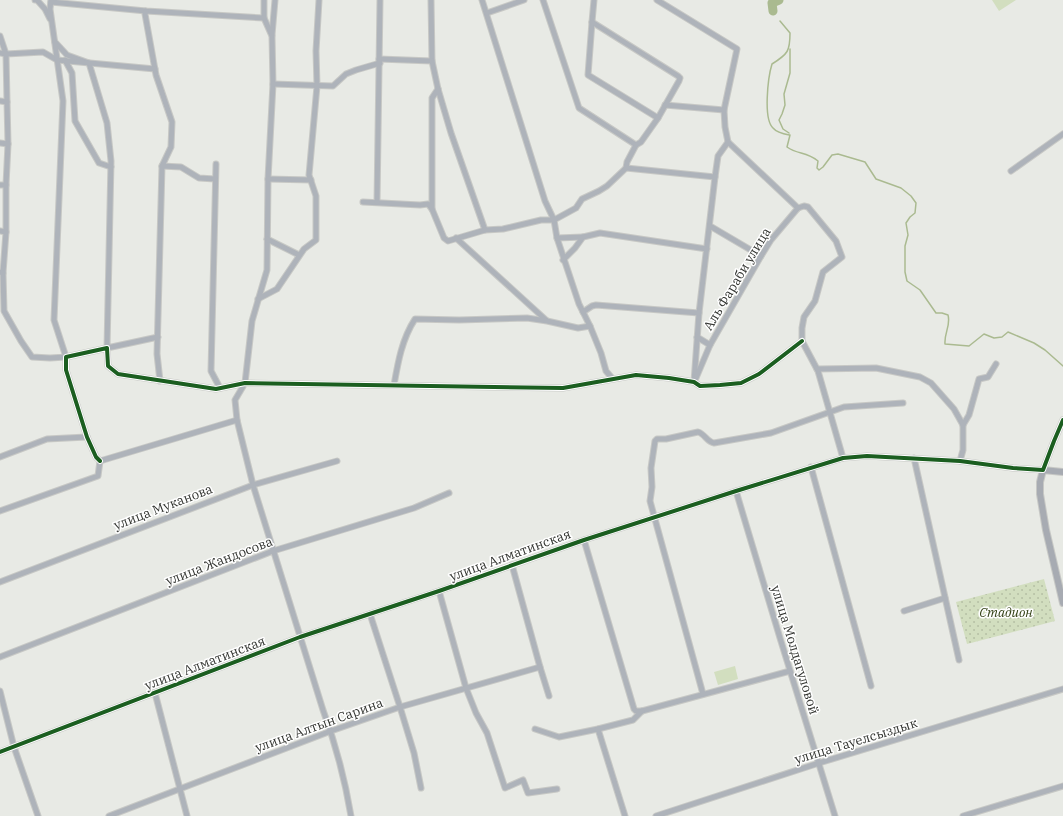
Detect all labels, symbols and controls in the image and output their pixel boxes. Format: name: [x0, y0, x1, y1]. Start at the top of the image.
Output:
street label: Аль Фараби улица: [700, 224, 774, 334]
street label: улица Муканова: [111, 480, 215, 534]
street label: улица Алматинская: [447, 525, 573, 585]
street label: улица Жандосова: [163, 533, 275, 589]
street label: улица Молдагуловой: [767, 583, 823, 717]
park label: Стадион: [979, 604, 1033, 621]
street label: улица Алматинская: [142, 632, 268, 694]
street label: улица Алтын Сарина: [253, 694, 385, 756]
street label: улица Тауелсыздык: [792, 714, 920, 768]

